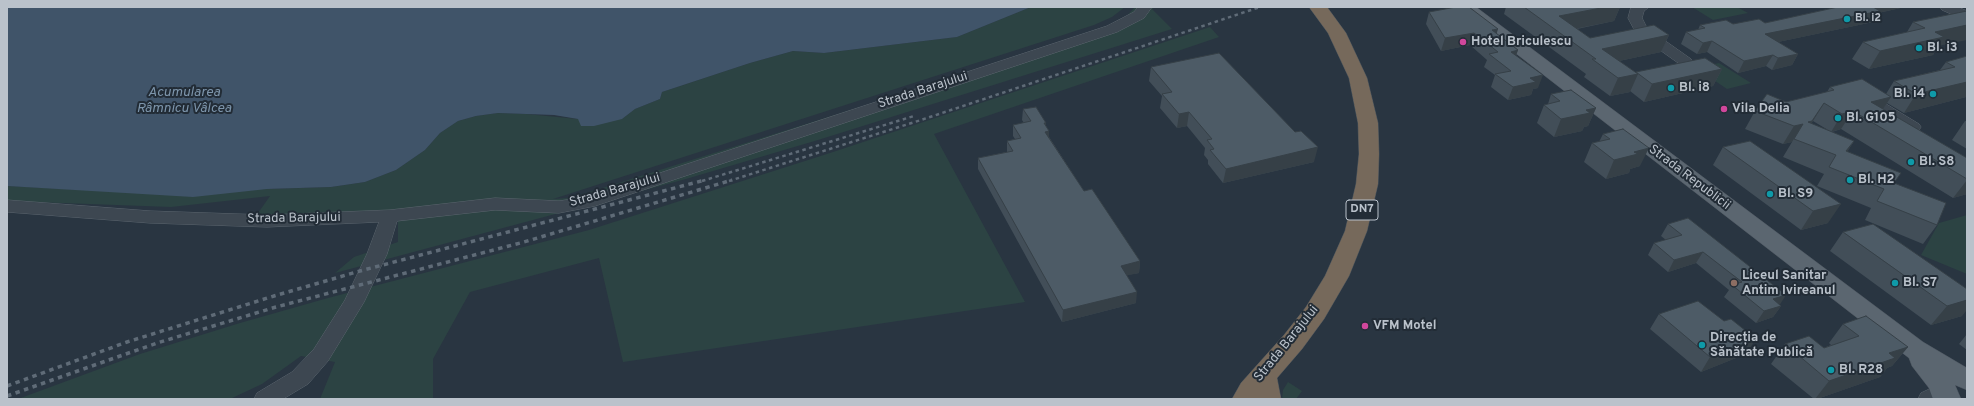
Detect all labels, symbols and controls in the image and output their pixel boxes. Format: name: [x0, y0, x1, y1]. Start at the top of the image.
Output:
place label: Bl. i2: [1855, 12, 1881, 26]
marker: Bl. i2: [1842, 14, 1852, 24]
place label: Hotel Briculescu: [1471, 34, 1571, 50]
marker: Hotel Briculescu: [1458, 37, 1468, 47]
place label: Bl. i3: [1927, 40, 1958, 56]
marker: Bl. i3: [1914, 43, 1924, 53]
street label: Strada Barajului: [876, 69, 970, 113]
place label: Bl. i8: [1679, 80, 1710, 96]
marker: Bl. i8: [1666, 83, 1676, 93]
water label: Acumularea Râmnicu Vâlcea: [137, 85, 231, 118]
place label: Bl. i4: [1894, 86, 1925, 102]
marker: Bl. i4: [1928, 89, 1938, 99]
place label: Vila Delia: [1732, 101, 1790, 117]
marker: Vila Delia: [1719, 104, 1729, 114]
place label: Bl. G105: [1846, 110, 1896, 126]
marker: Bl. G105: [1833, 113, 1843, 123]
street label: Strada Republicii: [1645, 142, 1733, 214]
place label: Bl. S8: [1919, 154, 1954, 170]
marker: Bl. S8: [1906, 157, 1916, 167]
street label: Strada Barajului: [568, 171, 662, 211]
place label: Bl. H2: [1858, 172, 1894, 188]
marker: Bl. H2: [1845, 175, 1855, 185]
place label: Bl. S9: [1778, 186, 1813, 202]
marker: Bl. S9: [1765, 189, 1775, 199]
road number: DN7: [1346, 200, 1378, 220]
street label: Strada Barajului: [247, 210, 341, 228]
place label: Liceul Sanitar Antim Ivireanul: [1742, 268, 1835, 299]
place label: Bl. S7: [1903, 275, 1937, 291]
marker: Liceul Sanitar Antim Ivireanul: [1729, 278, 1739, 288]
marker: Bl. S7: [1890, 278, 1900, 288]
street label: Strada Barajului: [1252, 303, 1322, 385]
place label: VFM Motel: [1373, 318, 1437, 334]
marker: VFM Motel: [1360, 321, 1370, 331]
place label: Direcția de Sănătate Publică: [1710, 330, 1813, 361]
marker: Direcția de Sănătate Publică: [1697, 340, 1707, 350]
place label: Bl. R28: [1839, 362, 1883, 378]
marker: Bl. R28: [1826, 365, 1836, 375]

